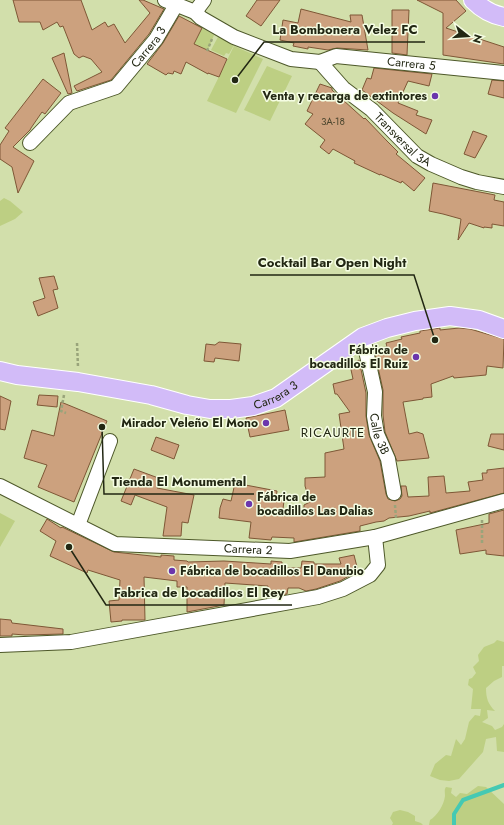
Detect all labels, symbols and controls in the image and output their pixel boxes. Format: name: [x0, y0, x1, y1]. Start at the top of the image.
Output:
north arrow: [448, 16, 488, 56]
callout: La Bombonera Velez FC: [264, 17, 425, 42]
text: La Bombonera Velez FC: [272, 20, 418, 39]
street label: Carrera 3: [127, 23, 171, 72]
text: N: [469, 32, 486, 45]
street label: Carrera 5: [386, 52, 437, 75]
place label: Venta y recarga de extintores: [261, 87, 428, 105]
marker: Venta y recarga de extintores: [430, 91, 440, 101]
street label: Transversal 3A: [370, 109, 434, 171]
house number: 3A-18: [321, 114, 345, 129]
callout: Cocktail Bar Open Night: [250, 250, 414, 275]
text: Cocktail Bar Open Night: [258, 253, 407, 272]
place label: Fábrica de bocadillos El Ruiz: [309, 341, 409, 373]
marker: Fábrica de bocadillos El Ruiz: [411, 352, 421, 362]
street label: Carrera 3: [251, 376, 302, 414]
street label: Calle 3B: [365, 412, 394, 458]
place label: Mirador Veleño El Mono: [121, 414, 258, 432]
marker: Mirador Veleño El Mono: [261, 418, 271, 428]
district label: RICAURTE: [301, 423, 365, 442]
callout: Tienda El Monumental: [104, 469, 254, 494]
text: Tienda El Monumental: [112, 472, 246, 491]
place label: Fábrica de bocadillos Las Dalias: [257, 488, 373, 520]
marker: Fábrica de bocadillos Las Dalias: [244, 499, 254, 509]
street label: Carrera 2: [223, 539, 273, 559]
place label: Fábrica de bocadillos El Danubio: [180, 562, 364, 580]
marker: Fábrica de bocadillos El Danubio: [167, 566, 177, 576]
callout: Fabrica de bocadillos El Rey: [106, 580, 292, 605]
text: Fabrica de bocadillos El Rey: [114, 583, 284, 602]

